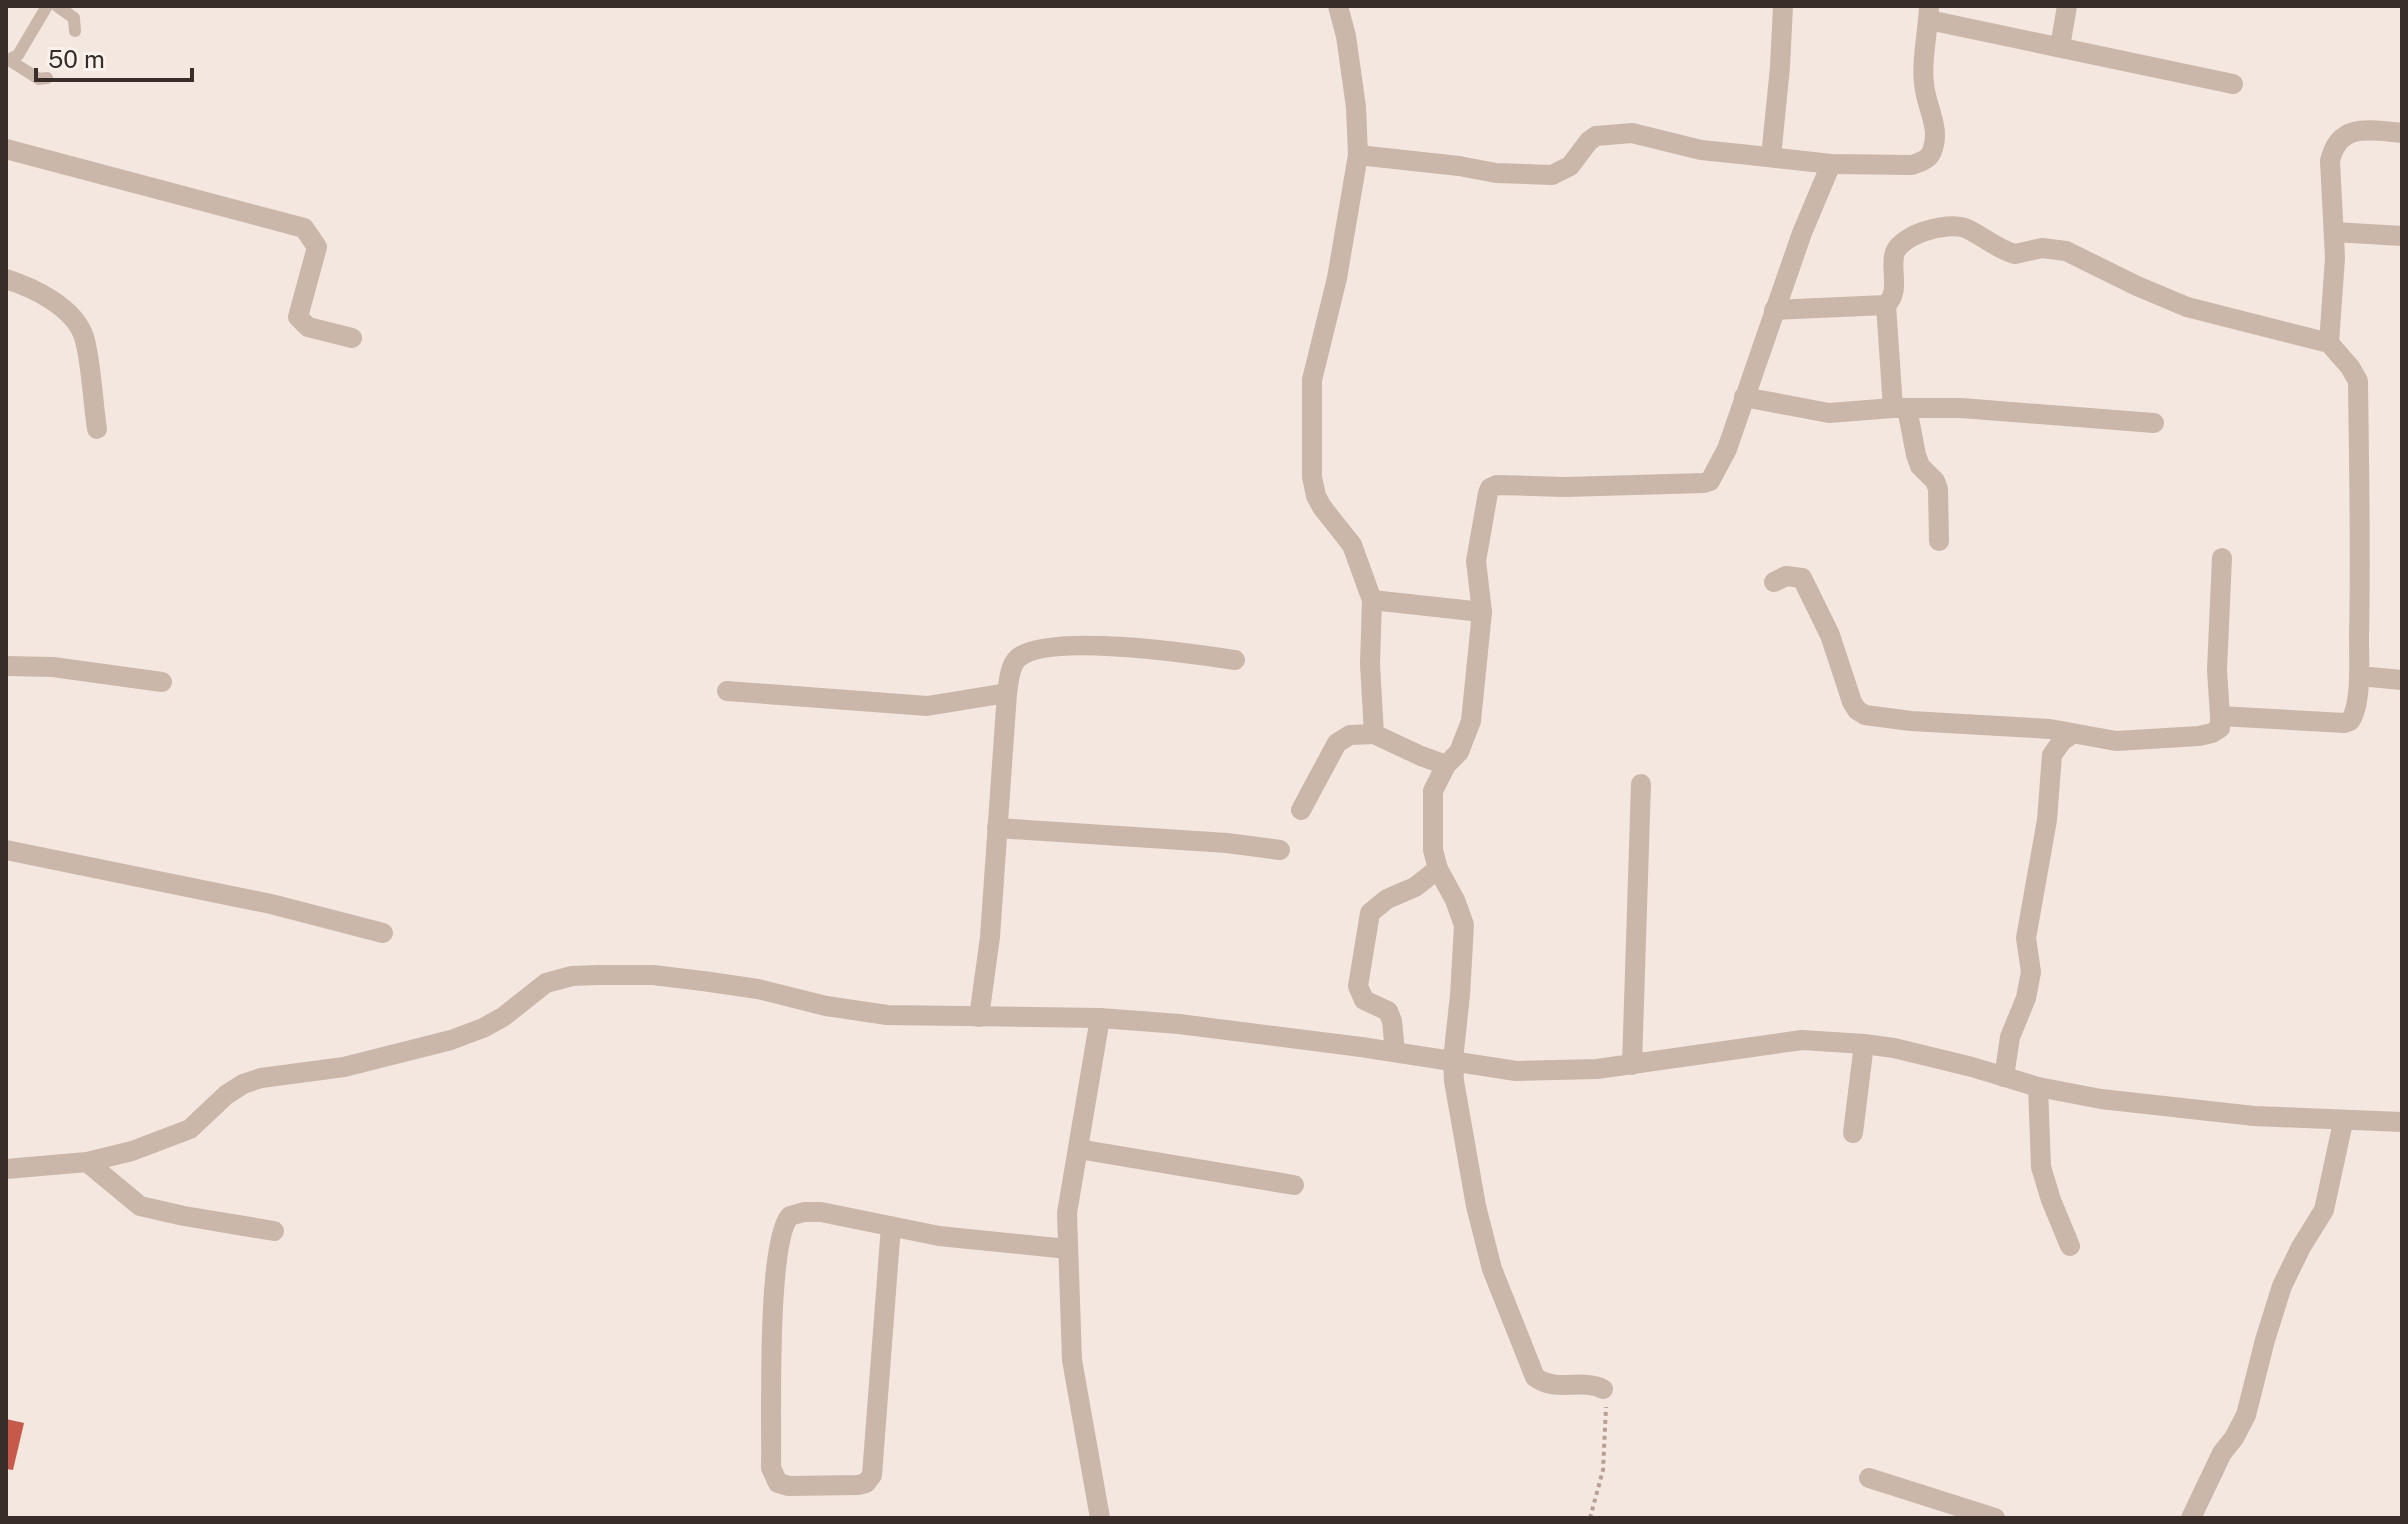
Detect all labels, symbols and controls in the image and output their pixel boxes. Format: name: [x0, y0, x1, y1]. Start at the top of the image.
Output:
scale bar: [36, 32, 192, 82]
text: 50 m: [48, 45, 105, 73]

